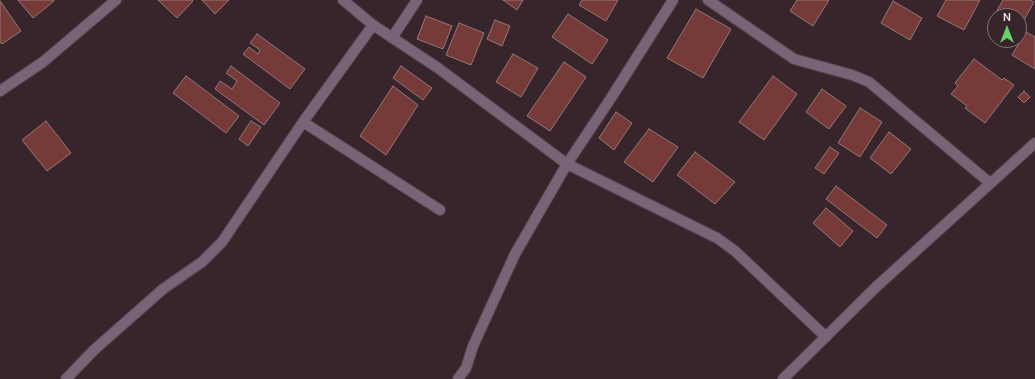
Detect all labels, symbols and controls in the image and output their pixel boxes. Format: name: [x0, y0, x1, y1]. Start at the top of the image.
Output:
north arrow: [987, 8, 1027, 48]
text: N: [1003, 9, 1011, 24]

